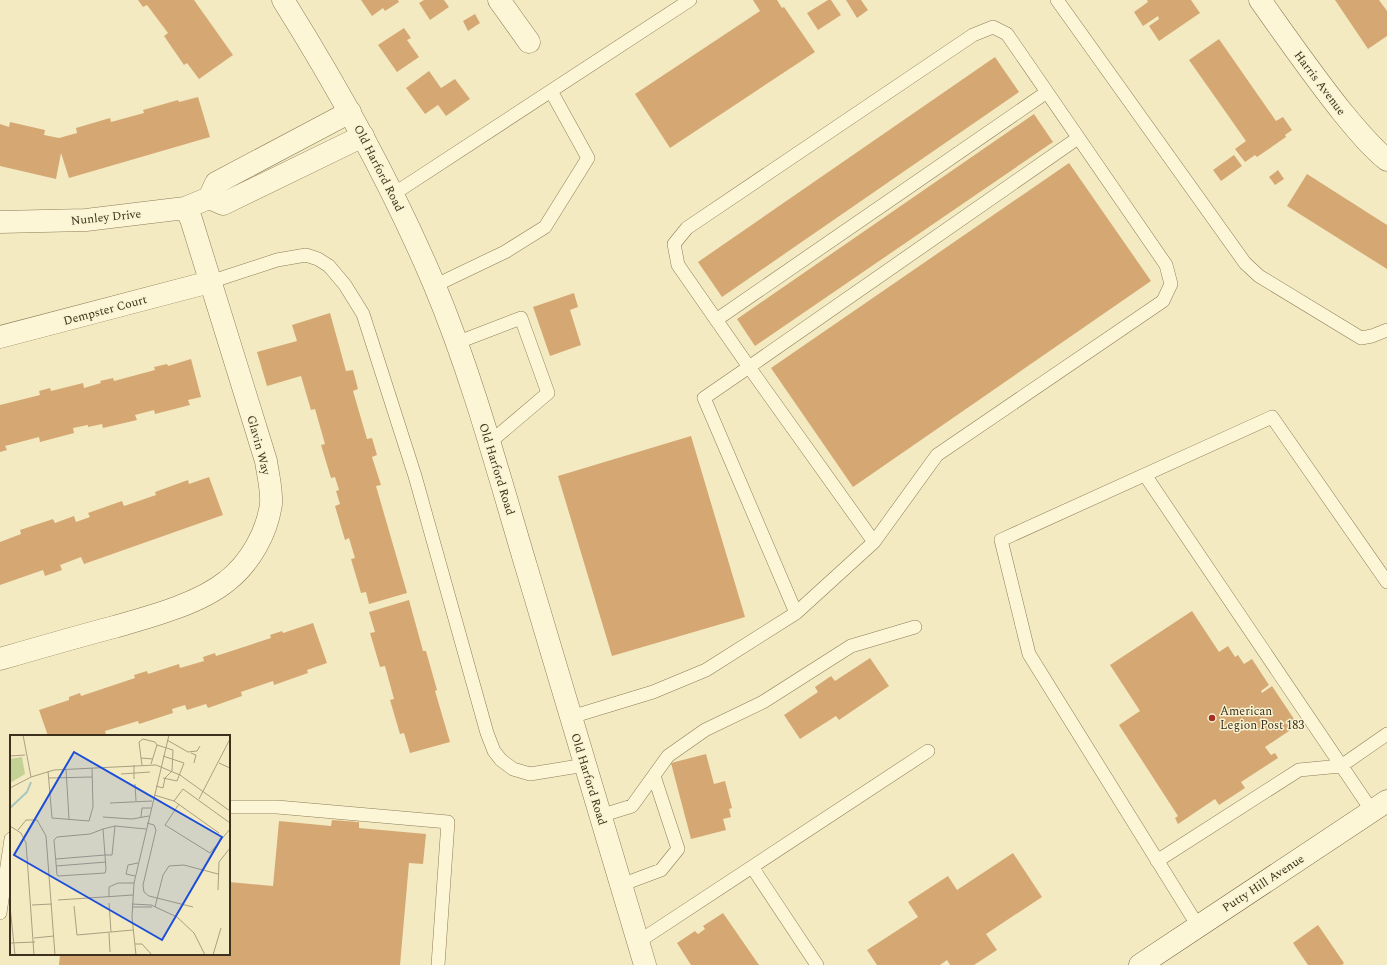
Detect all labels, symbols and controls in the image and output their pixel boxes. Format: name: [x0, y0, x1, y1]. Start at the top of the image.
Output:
street label: Harris Avenue: [1289, 47, 1350, 120]
street label: Old Harford Road: [348, 121, 409, 215]
street label: Nunley Drive: [70, 204, 142, 231]
street label: Dempster Court: [61, 290, 149, 331]
street label: Glavin Way: [241, 413, 276, 478]
street label: Old Harford Road: [473, 421, 520, 518]
place label: American Legion Post 183: [1220, 702, 1304, 735]
marker: American Legion Post 183: [1207, 713, 1217, 723]
street label: Old Harford Road: [565, 731, 612, 828]
inset map: [10, 735, 230, 955]
street label: Putty Hill Avenue: [1218, 850, 1308, 917]

